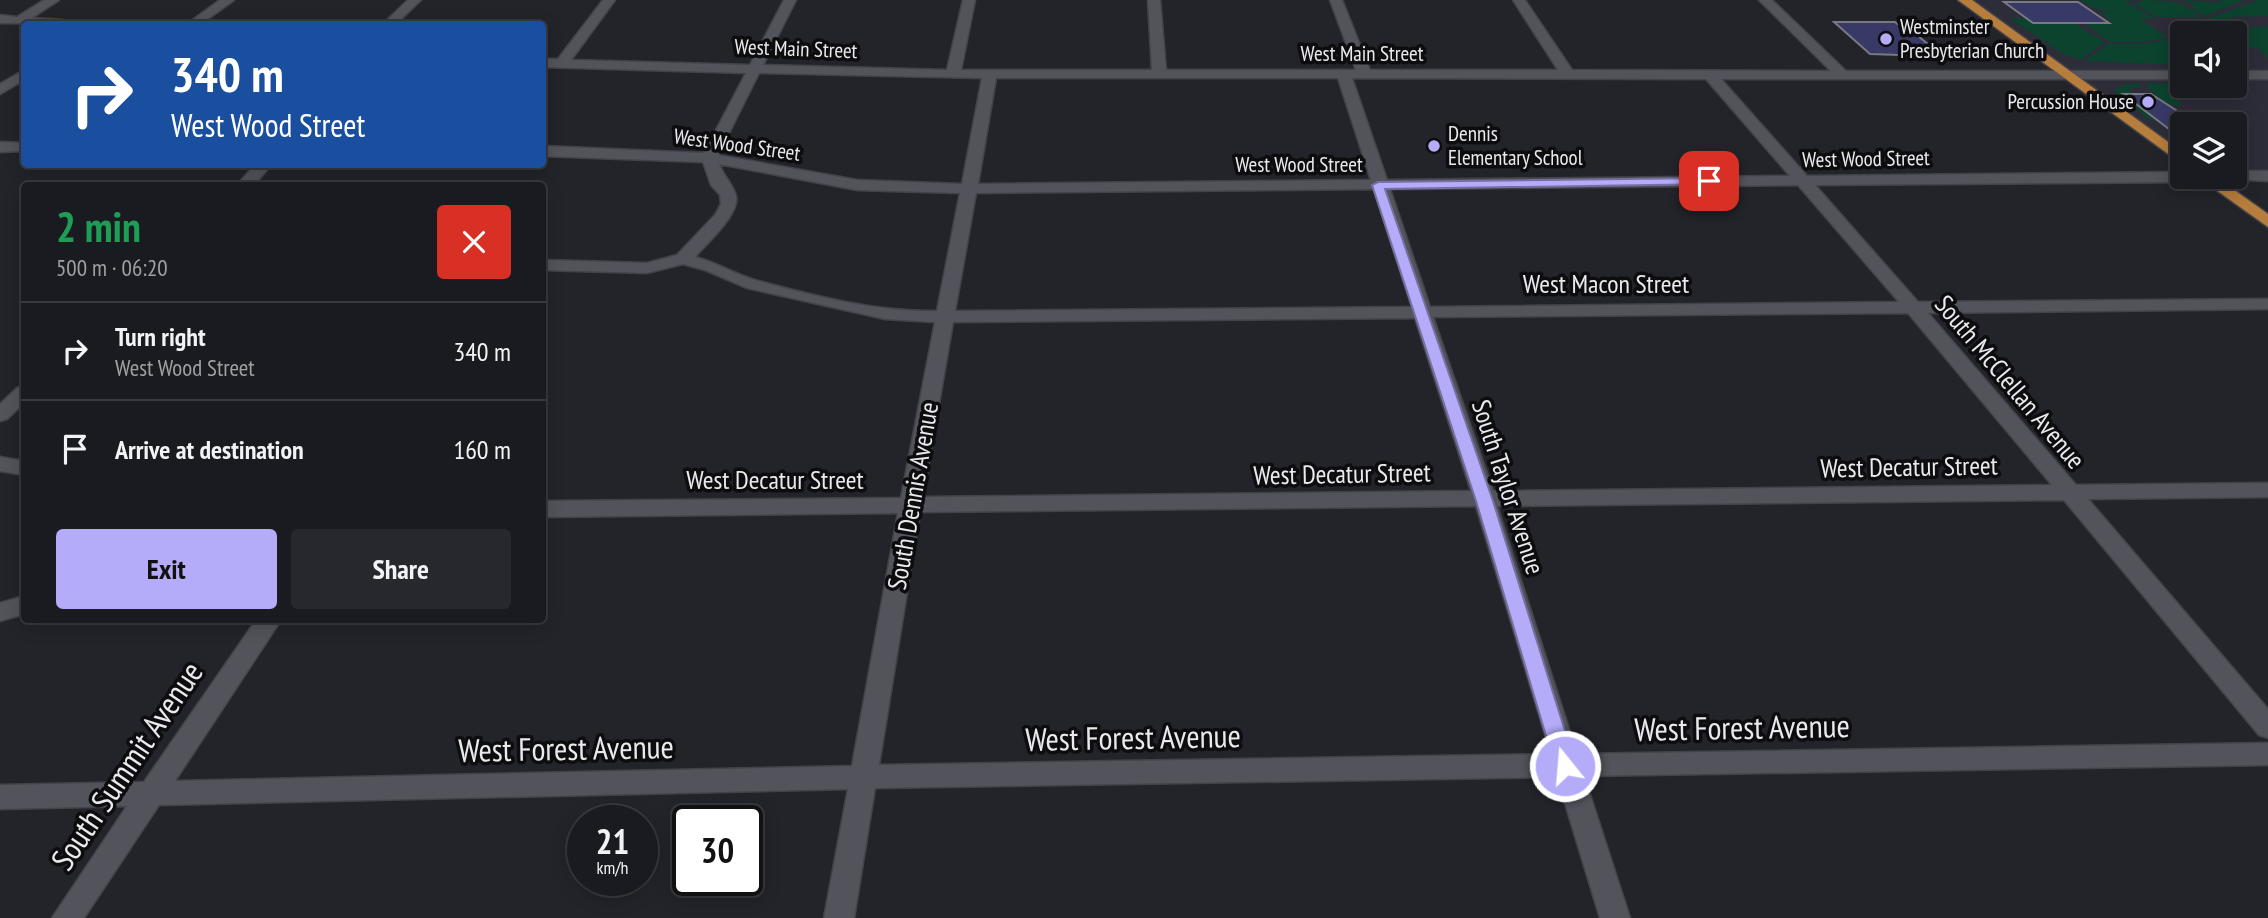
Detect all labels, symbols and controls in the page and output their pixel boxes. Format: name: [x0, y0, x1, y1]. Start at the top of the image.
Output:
place label: Westminster Presbyterian Church: [1900, 13, 2044, 64]
map controls: [2170, 21, 2247, 189]
button: sound: [2170, 21, 2247, 98]
marker: Westminster Presbyterian Church: [1878, 31, 1894, 47]
street label: West Main Street: [734, 33, 858, 64]
street label: West Main Street: [1301, 40, 1424, 67]
text: 340 m: [171, 42, 284, 106]
icon: right: [56, 49, 147, 140]
place label: Percussion House: [2007, 88, 2134, 115]
marker: Percussion House: [2140, 94, 2156, 110]
text: West Wood Street: [171, 104, 365, 146]
button: layers: [2170, 112, 2247, 189]
place label: Dennis Elementary School: [1448, 120, 1583, 171]
street label: West Wood Street: [672, 122, 802, 167]
marker: Dennis Elementary School: [1426, 138, 1442, 154]
street label: West Wood Street: [1802, 144, 1930, 173]
street label: West Wood Street: [1235, 151, 1363, 178]
pin: [1679, 151, 1739, 211]
icon: arrive: [1690, 162, 1728, 200]
text: 2 min: [56, 199, 141, 254]
button: close: [437, 205, 511, 279]
text: 500 m · 06:20: [56, 253, 168, 282]
street label: West Macon Street: [1523, 267, 1689, 300]
street label: South McClellan Avenue: [1928, 288, 2093, 475]
text: Turn right: [115, 320, 206, 353]
icon: right: [56, 332, 94, 370]
text: 340 m: [453, 335, 511, 368]
text: West Wood Street: [115, 353, 255, 382]
street label: South Taylor Avenue: [1465, 395, 1552, 578]
street label: South Dennis Avenue: [880, 400, 945, 592]
icon: arrive: [56, 430, 94, 468]
text: Arrive at destination: [115, 433, 304, 466]
text: 160 m: [453, 433, 511, 466]
street label: West Decatur Street: [1820, 448, 1998, 485]
street label: West Decatur Street: [1253, 455, 1431, 492]
street label: West Decatur Street: [686, 463, 864, 496]
button: Exit: [56, 529, 277, 609]
button: Share: [291, 529, 511, 609]
street label: South Summit Avenue: [41, 653, 212, 878]
street label: West Forest Avenue: [1634, 704, 1850, 750]
street label: West Forest Avenue: [1025, 714, 1241, 760]
street label: West Forest Avenue: [458, 725, 674, 771]
position arrow: [1528, 729, 1602, 803]
speed limit sign: 30: [672, 805, 763, 896]
text: 21: [596, 818, 629, 864]
text: km/h: [597, 856, 628, 879]

